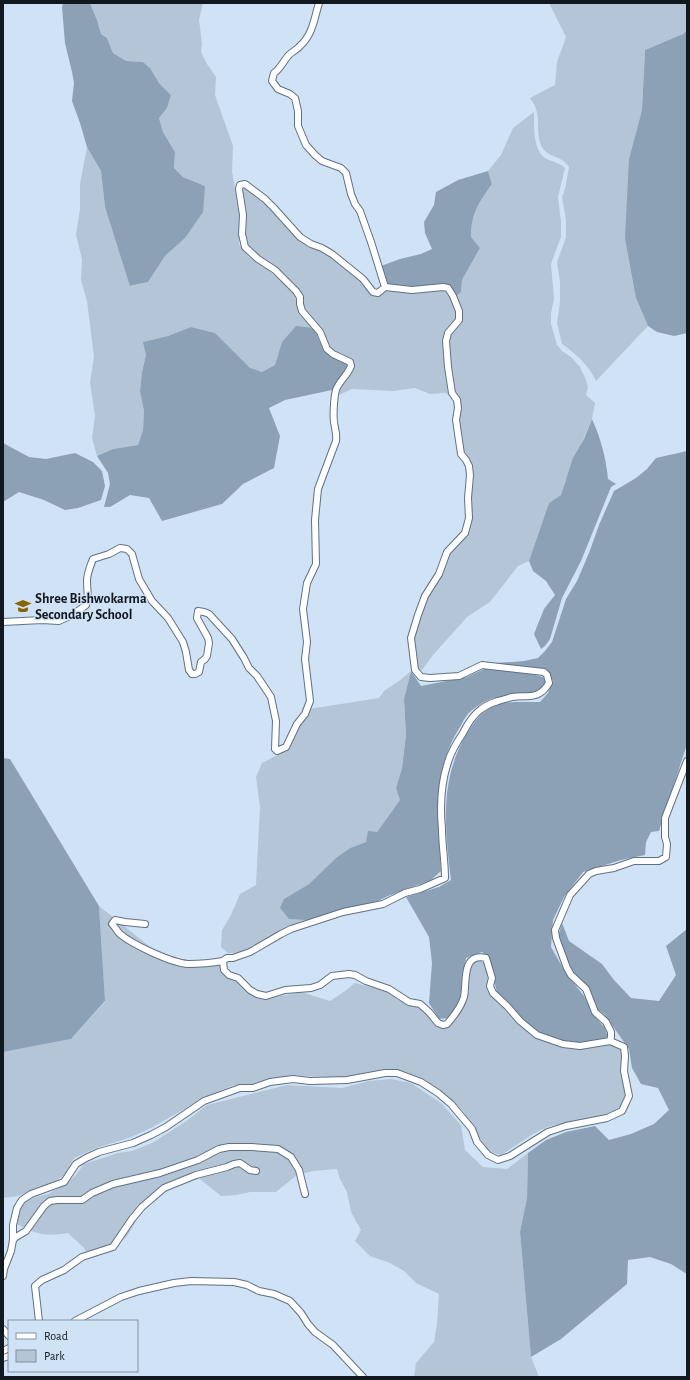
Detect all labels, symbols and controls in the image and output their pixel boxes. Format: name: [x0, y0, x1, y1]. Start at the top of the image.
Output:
place label: Shree Bishwokarma Secondary School: [35, 592, 147, 622]
school or university icon: Shree Bishwokarma Secondary School: [14, 597, 32, 615]
legend: [8, 1320, 138, 1372]
text: Road: [44, 1330, 68, 1342]
text: Park: [44, 1350, 65, 1362]

